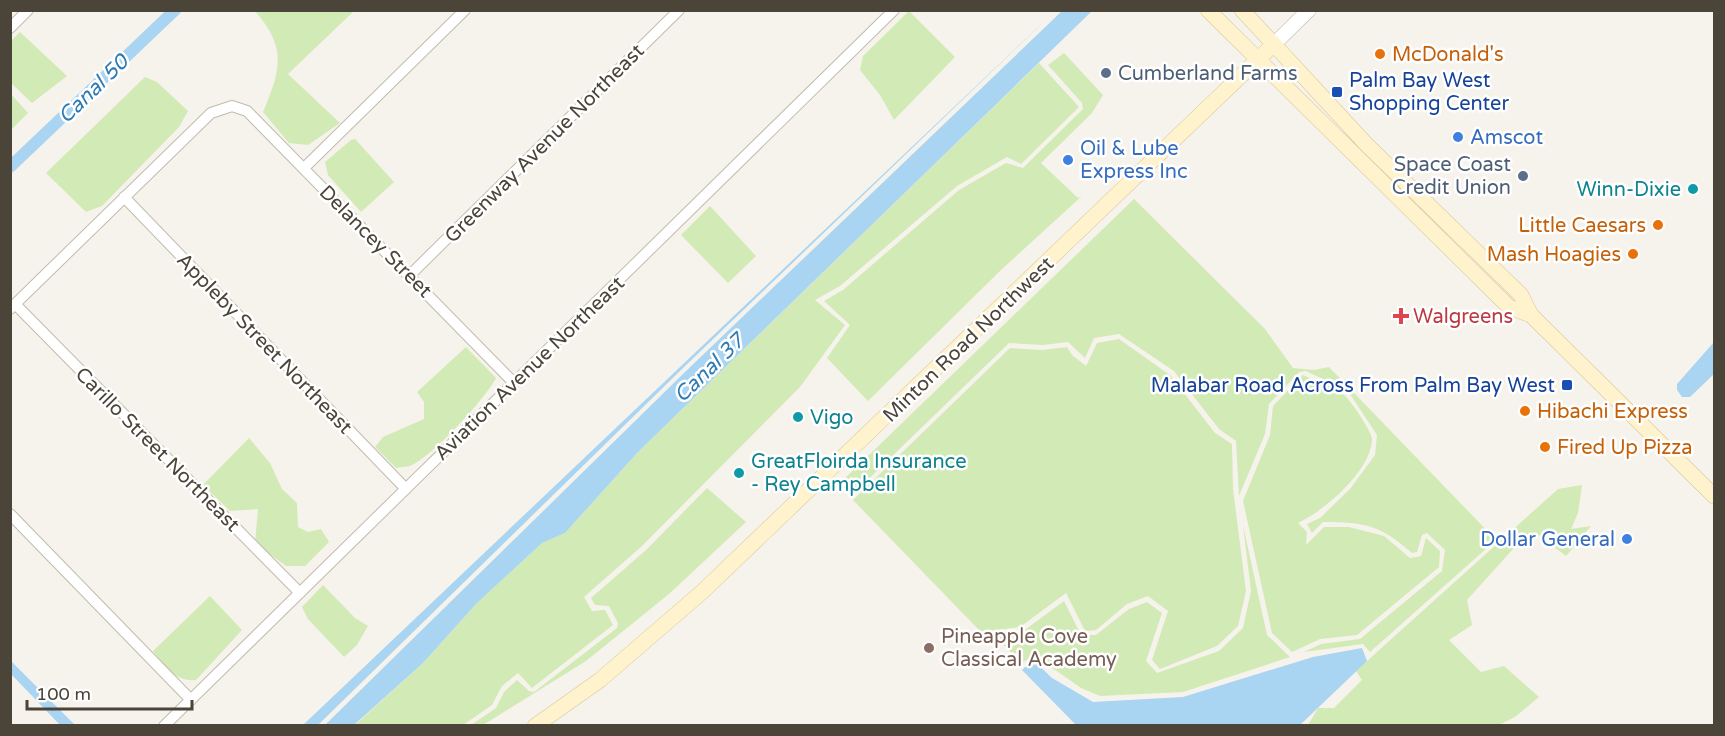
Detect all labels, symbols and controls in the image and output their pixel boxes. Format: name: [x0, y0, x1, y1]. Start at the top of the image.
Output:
street label: Greenway Avenue Northeast: [440, 39, 650, 248]
place label: McDonald's: [1392, 43, 1504, 67]
marker: McDonald's: [1373, 47, 1387, 61]
water label: Canal 50: [53, 49, 135, 129]
place label: Cumberland Farms: [1118, 62, 1298, 86]
marker: Cumberland Farms: [1099, 66, 1113, 80]
place label: Palm Bay West Shopping Center: [1349, 69, 1509, 116]
marker: Palm Bay West Shopping Center: [1330, 85, 1344, 99]
place label: Amscot: [1470, 126, 1543, 150]
marker: Amscot: [1451, 130, 1465, 144]
place label: Oil & Lube Express Inc: [1080, 137, 1188, 184]
marker: Oil & Lube Express Inc: [1061, 153, 1075, 167]
place label: Space Coast Credit Union: [1392, 153, 1511, 200]
marker: Space Coast Credit Union: [1516, 169, 1530, 183]
place label: Winn-Dixie: [1577, 178, 1681, 202]
street label: Delancey Street: [314, 180, 437, 303]
marker: Winn-Dixie: [1686, 182, 1700, 196]
place label: Little Caesars: [1518, 214, 1646, 238]
marker: Little Caesars: [1651, 218, 1665, 232]
place label: Mash Hoagies: [1487, 243, 1621, 267]
marker: Mash Hoagies: [1626, 247, 1640, 261]
street label: Appleby Street Northeast: [172, 248, 357, 439]
street label: Minton Road Northwest: [878, 252, 1059, 428]
street label: Aviation Avenue Northeast: [430, 271, 630, 466]
place label: Walgreens: [1413, 305, 1513, 329]
marker: Walgreens: [1394, 309, 1408, 323]
water label: Canal 37: [669, 327, 752, 408]
street label: Carillo Street Northeast: [70, 363, 245, 537]
place label: Malabar Road Across From Palm Bay West: [1151, 374, 1555, 398]
marker: Malabar Road Across From Palm Bay West: [1560, 378, 1574, 392]
place label: Hibachi Express: [1537, 400, 1688, 424]
marker: Hibachi Express: [1518, 404, 1532, 418]
place label: Vigo: [810, 406, 853, 430]
marker: Vigo: [791, 410, 805, 424]
place label: Fired Up Pizza: [1557, 436, 1692, 460]
marker: Fired Up Pizza: [1538, 440, 1552, 454]
place label: GreatFloirda Insurance - Rey Campbell: [751, 450, 966, 497]
marker: GreatFloirda Insurance - Rey Campbell: [732, 466, 746, 480]
place label: Dollar General: [1480, 528, 1615, 552]
marker: Dollar General: [1620, 532, 1634, 546]
place label: Pineapple Cove Classical Academy: [941, 625, 1117, 672]
marker: Pineapple Cove Classical Academy: [922, 641, 936, 655]
scale bar: [27, 673, 192, 711]
text: 100 m: [36, 683, 91, 705]

